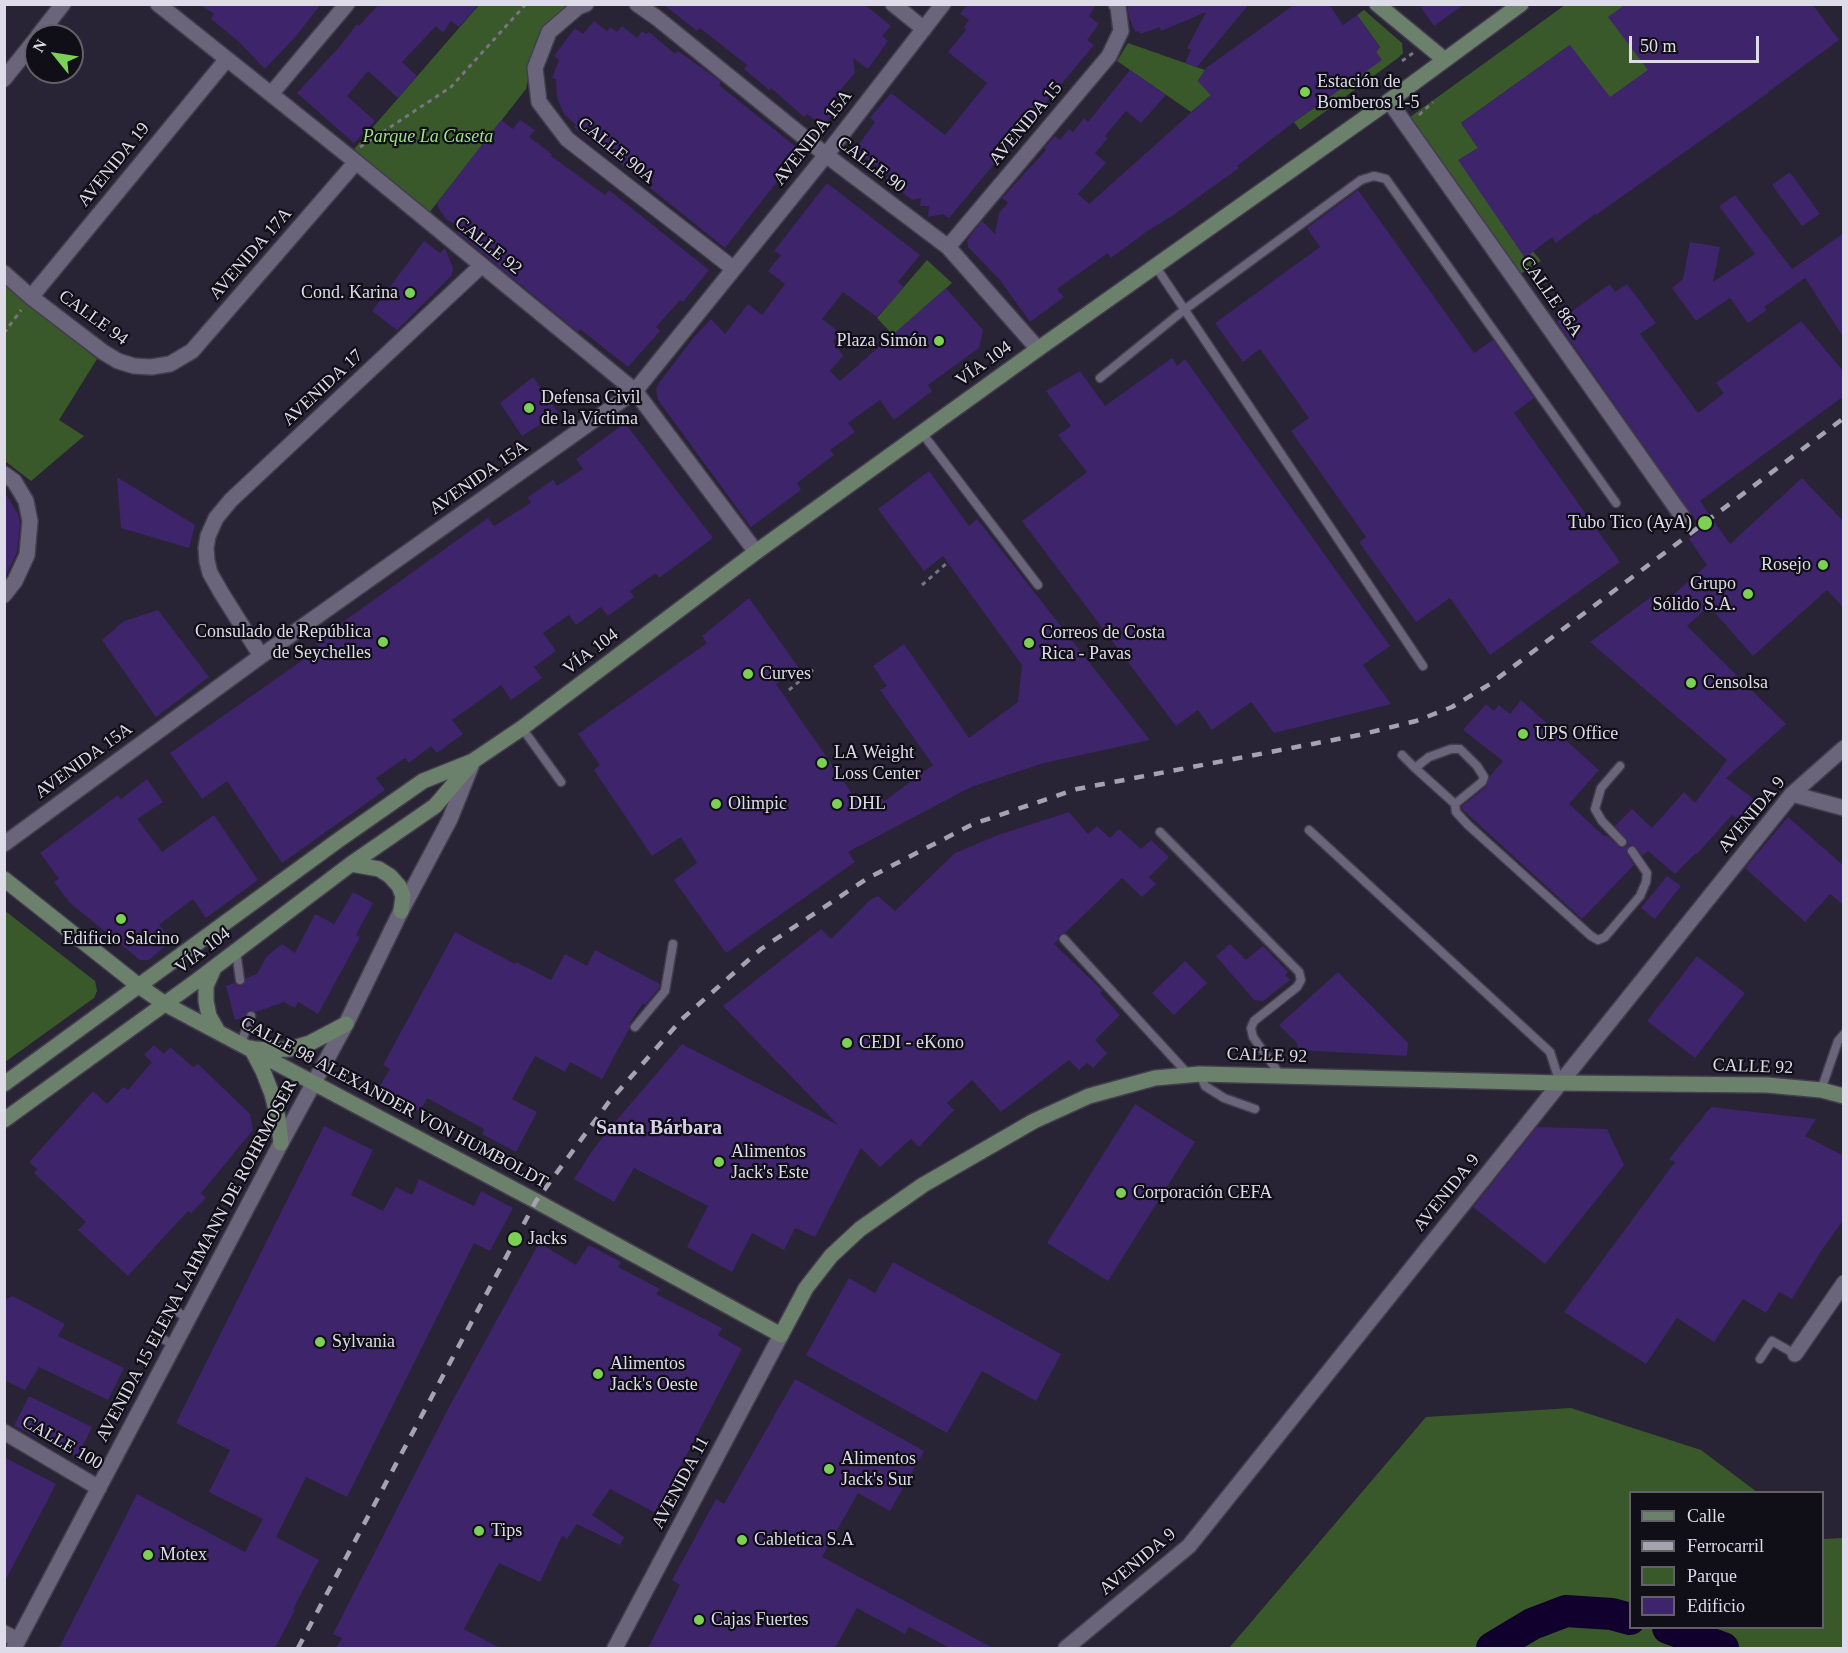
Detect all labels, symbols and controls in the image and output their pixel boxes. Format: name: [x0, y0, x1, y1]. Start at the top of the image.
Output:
north arrow: [24, 24, 84, 84]
scale bar: [1632, 24, 1762, 62]
text: N: [29, 36, 50, 55]
text: 50 m: [1640, 36, 1677, 56]
place label: Estación de Bomberos 1-5: [1317, 71, 1419, 113]
street label: AVENIDA 15: [985, 78, 1067, 170]
marker: Estación de Bomberos 1-5: [1298, 85, 1312, 99]
street label: AVENIDA 15A: [769, 86, 857, 190]
street label: CALLE 90A: [573, 113, 659, 189]
street label: AVENIDA 19: [73, 119, 155, 211]
park label: Parque La Caseta: [363, 126, 493, 148]
street label: CALLE 90: [832, 132, 910, 198]
street label: AVENIDA 17A: [205, 203, 297, 305]
street label: CALLE 92: [450, 212, 526, 280]
street label: CALLE 86A: [1515, 253, 1587, 341]
place label: Cond. Karina: [301, 282, 398, 304]
street label: CALLE 94: [54, 286, 132, 350]
marker: Cond. Karina: [403, 286, 417, 300]
place label: Plaza Simón: [837, 330, 927, 352]
marker: Plaza Simón: [932, 334, 946, 348]
street label: VÍA 104: [952, 337, 1016, 391]
street label: AVENIDA 17: [278, 345, 368, 431]
place label: Defensa Civil de la Víctima: [541, 387, 640, 430]
marker: Defensa Civil de la Víctima: [522, 401, 536, 415]
street label: AVENIDA 15A: [426, 436, 532, 520]
place label: Tubo Tico (AyA): [1568, 512, 1692, 534]
marker: Tubo Tico (AyA): [1696, 514, 1714, 532]
place label: Rosejo: [1761, 554, 1811, 576]
marker: Rosejo: [1816, 558, 1830, 572]
place label: Grupo Sólido S.A.: [1652, 573, 1736, 616]
marker: Grupo Sólido S.A.: [1741, 587, 1755, 601]
place label: Consulado de República de Seychelles: [195, 621, 371, 664]
place label: Correos de Costa Rica - Pavas: [1041, 622, 1165, 664]
street label: VÍA 104: [559, 624, 623, 680]
marker: Consulado de República de Seychelles: [376, 635, 390, 649]
marker: Correos de Costa Rica - Pavas: [1022, 636, 1036, 650]
place label: Curves: [760, 663, 811, 685]
marker: Curves: [741, 667, 755, 681]
place label: Censolsa: [1703, 672, 1768, 694]
marker: Censolsa: [1684, 676, 1698, 690]
street label: AVENIDA 15A: [31, 718, 137, 804]
place label: UPS Office: [1535, 723, 1618, 745]
marker: UPS Office: [1516, 727, 1530, 741]
place label: LA Weight Loss Center: [834, 742, 920, 784]
marker: LA Weight Loss Center: [815, 756, 829, 770]
street label: AVENIDA 9: [1714, 772, 1790, 858]
place label: Olimpic: [728, 793, 787, 815]
place label: DHL: [849, 793, 886, 815]
marker: Olimpic: [709, 797, 723, 811]
marker: DHL: [830, 797, 844, 811]
marker: Edificio Salcino: [114, 912, 128, 926]
street label: VÍA 104: [171, 923, 235, 979]
place label: Edificio Salcino: [63, 928, 179, 950]
street label: CALLE 98 ALEXANDER VON HUMBOLDT: [237, 1012, 551, 1194]
place label: CEDI - eKono: [859, 1032, 964, 1054]
marker: CEDI - eKono: [840, 1036, 854, 1050]
street label: CALLE 92: [1226, 1044, 1308, 1068]
street label: CALLE 92: [1712, 1055, 1794, 1079]
street label: AVENIDA 15 ELENA LAHMANN DE ROHRMOSER: [92, 1076, 302, 1446]
district label: Santa Bárbara: [596, 1117, 722, 1141]
place label: Alimentos Jack's Este: [731, 1141, 809, 1184]
street label: AVENIDA 9: [1409, 1150, 1485, 1236]
marker: Alimentos Jack's Este: [712, 1155, 726, 1169]
place label: Corporación CEFA: [1133, 1182, 1272, 1204]
marker: Corporación CEFA: [1114, 1186, 1128, 1200]
place label: Jacks: [528, 1228, 567, 1250]
marker: Jacks: [506, 1230, 524, 1248]
place label: Sylvania: [332, 1331, 395, 1353]
marker: Sylvania: [313, 1335, 327, 1349]
place label: Alimentos Jack's Oeste: [610, 1353, 698, 1396]
marker: Alimentos Jack's Oeste: [591, 1367, 605, 1381]
street label: CALLE 100: [18, 1411, 106, 1475]
street label: AVENIDA 11: [648, 1433, 714, 1533]
place label: Alimentos Jack's Sur: [841, 1448, 916, 1490]
marker: Alimentos Jack's Sur: [822, 1462, 836, 1476]
legend: [1629, 1491, 1824, 1629]
text: Calle: [1687, 1506, 1725, 1526]
place label: Tips: [491, 1520, 522, 1542]
marker: Tips: [472, 1524, 486, 1538]
street label: AVENIDA 9: [1095, 1524, 1181, 1600]
place label: Cabletica S.A: [754, 1529, 854, 1551]
marker: Cabletica S.A: [735, 1533, 749, 1547]
text: Ferrocarril: [1687, 1536, 1764, 1556]
place label: Motex: [160, 1544, 207, 1566]
marker: Motex: [141, 1548, 155, 1562]
text: Parque: [1687, 1566, 1737, 1586]
text: Edificio: [1687, 1596, 1745, 1616]
place label: Cajas Fuertes: [711, 1609, 808, 1631]
marker: Cajas Fuertes: [692, 1613, 706, 1627]

